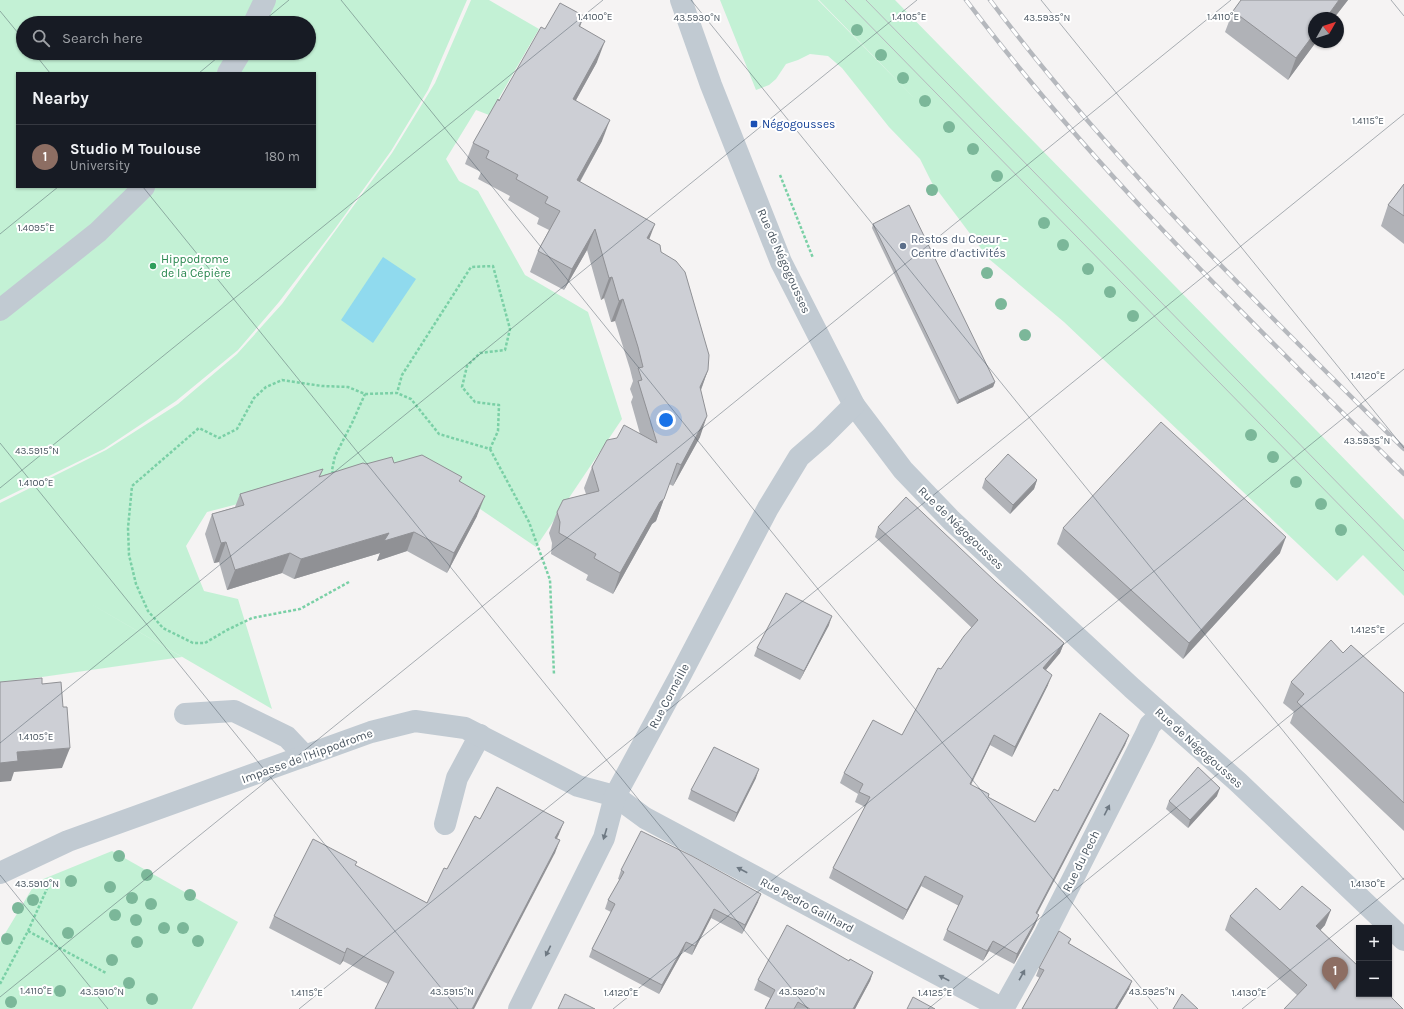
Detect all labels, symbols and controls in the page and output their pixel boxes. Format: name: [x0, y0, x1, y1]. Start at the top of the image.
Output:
text: 1.4100°E: [578, 11, 612, 23]
text: 1.4105°E: [892, 11, 926, 23]
text: 1.4110°E: [1207, 11, 1239, 23]
text: 43.5930°N: [674, 12, 720, 24]
text: 43.5935°N: [1024, 12, 1070, 24]
north arrow: [1308, 12, 1344, 48]
search box: [16, 16, 316, 60]
icon: search: [30, 27, 52, 49]
text: Search here: [62, 29, 143, 47]
text: Nearby: [32, 88, 89, 108]
text: 1.4115°E: [1352, 115, 1384, 127]
place label: Négogousses: [762, 117, 835, 131]
marker: Négogousses: [749, 119, 759, 129]
text: Studio M Toulouse: [70, 140, 201, 158]
text: 1: [43, 149, 47, 164]
text: 180 m: [265, 149, 300, 164]
text: University: [70, 158, 130, 173]
street label: Rue de Négogousses: [755, 206, 813, 316]
text: 1.4095°E: [17, 222, 55, 234]
place label: Restos du Coeur - Centre d'activités: [911, 232, 1007, 260]
marker: Restos du Coeur - Centre d'activités: [898, 241, 908, 251]
place label: Hippodrome de la Cépière: [161, 252, 231, 280]
marker: Hippodrome de la Cépière: [148, 261, 158, 271]
text: 1.4120°E: [1351, 370, 1385, 382]
your location: [656, 410, 676, 430]
text: 43.5935°N: [1344, 435, 1390, 447]
text: 43.5915°N: [15, 445, 59, 457]
text: 1.4100°E: [19, 477, 53, 489]
street label: Rue de Négogousses: [915, 484, 1007, 572]
text: 1.4125°E: [1351, 624, 1385, 636]
street label: Rue Corneille: [646, 661, 692, 731]
street label: Rue de Négogousses: [1152, 705, 1246, 791]
street label: Impasse de l'Hippodrome: [240, 726, 374, 786]
text: 1.4105°E: [19, 731, 53, 743]
one-way arrow: [1104, 804, 1110, 815]
one-way arrow: [602, 828, 608, 840]
street label: Rue du Pech: [1060, 828, 1102, 894]
one-way arrow: [736, 867, 748, 874]
street label: Rue Pedro Gailhard: [758, 874, 856, 936]
text: 43.5910°N: [15, 878, 59, 890]
text: 1.4130°E: [1351, 878, 1385, 890]
map controls: [1356, 925, 1392, 997]
button: +: [1356, 925, 1392, 961]
one-way arrow: [545, 945, 551, 956]
pin: 1: [1322, 957, 1348, 990]
button: −: [1356, 961, 1392, 997]
one-way arrow: [1018, 969, 1025, 981]
one-way arrow: [938, 974, 949, 981]
text: 1.4110°E: [20, 985, 52, 997]
text: 43.5910°N: [80, 986, 124, 998]
text: 43.5915°N: [430, 986, 474, 998]
text: 43.5920°N: [779, 986, 825, 998]
text: 43.5925°N: [1129, 986, 1175, 998]
text: 1.4115°E: [291, 987, 323, 999]
text: 1.4120°E: [604, 987, 638, 999]
text: 1.4125°E: [918, 987, 952, 999]
text: 1.4130°E: [1232, 987, 1266, 999]

